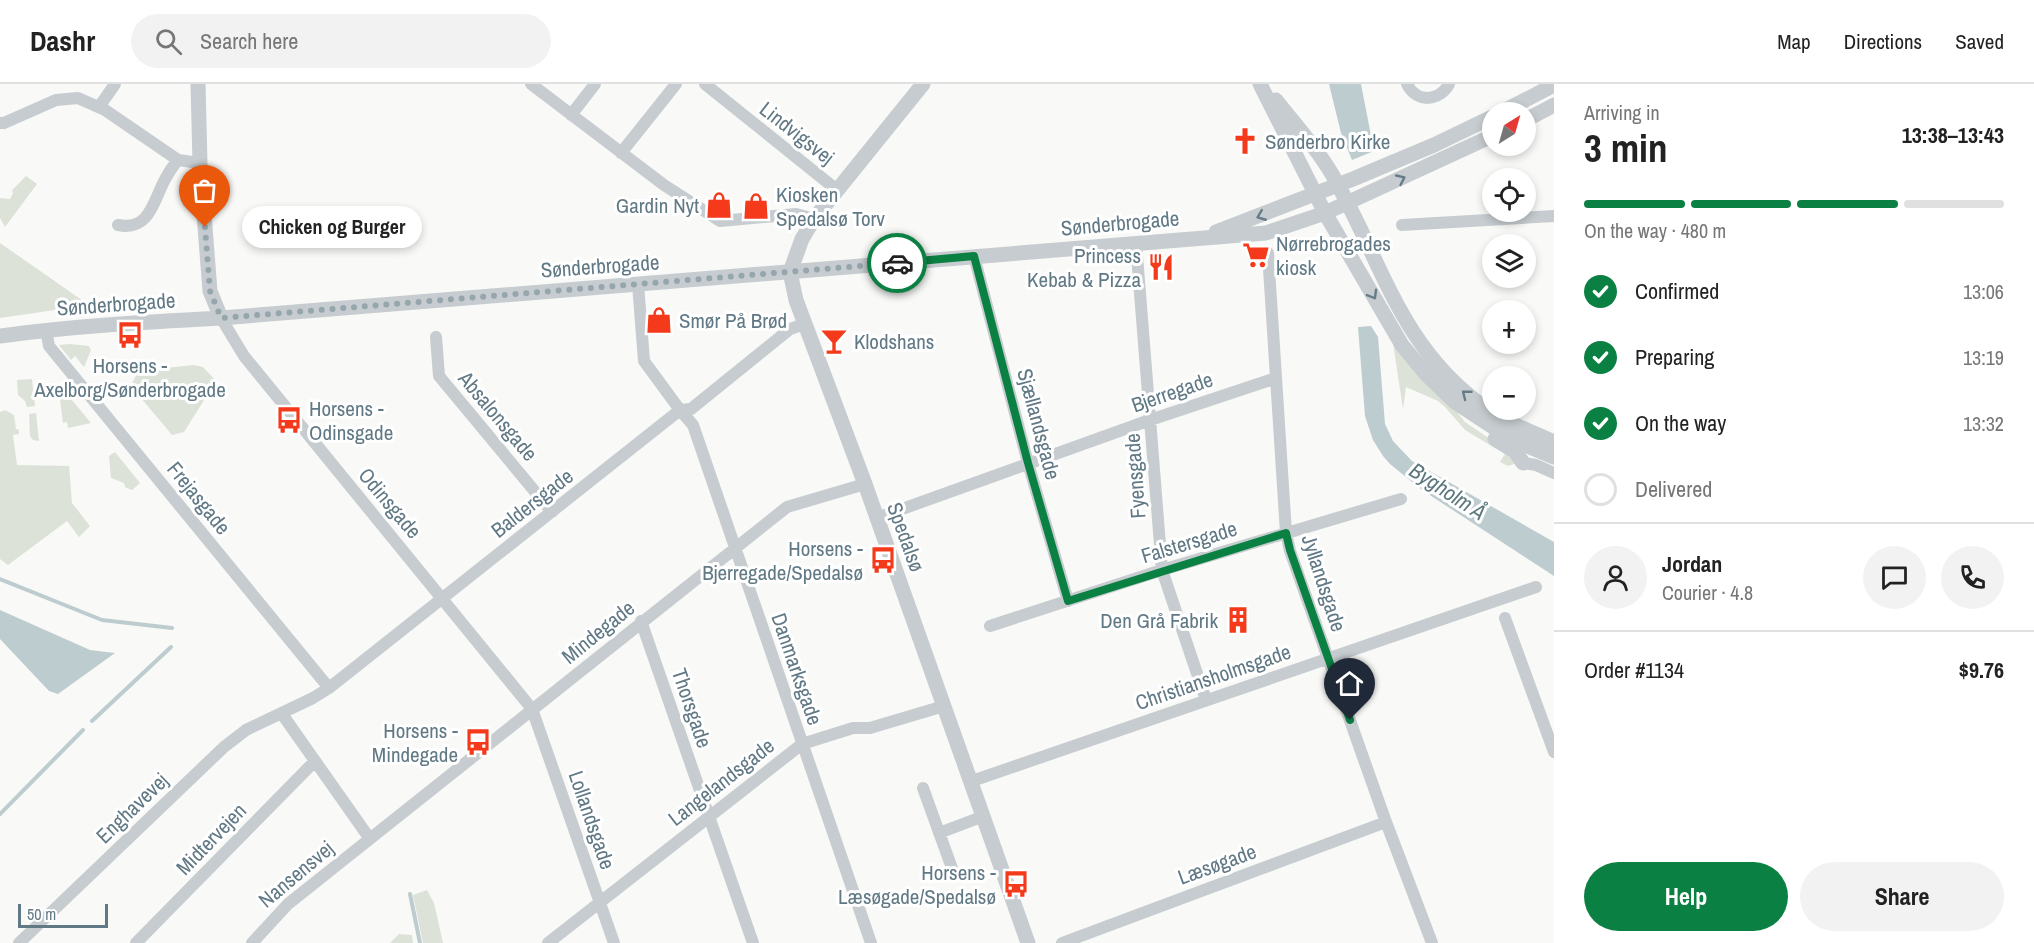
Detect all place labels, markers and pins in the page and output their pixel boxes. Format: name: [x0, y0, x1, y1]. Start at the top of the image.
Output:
church icon: Sønderbro Kirke: [1230, 126, 1260, 156]
place label: Sønderbro Kirke: [1265, 127, 1390, 156]
pin: [179, 165, 230, 227]
place label: Kiosken Spedalsø Torv: [776, 180, 885, 233]
shop icon: Gardin Nyt: [704, 190, 734, 220]
place label: Gardin Nyt: [616, 191, 699, 220]
shop icon: Kiosken Spedalsø Torv: [741, 191, 771, 221]
callout: Chicken og Burger: [241, 206, 421, 248]
place label: Nørrebrogades kiosk: [1276, 229, 1391, 282]
supermarket icon: Nørrebrogades kiosk: [1241, 240, 1271, 270]
place label: Princess Kebab & Pizza: [1027, 241, 1141, 294]
restaurant icon: Princess Kebab & Pizza: [1146, 252, 1176, 282]
shop icon: Smør På Brød: [644, 305, 674, 335]
place label: Smør På Brød: [679, 306, 787, 335]
bus stop icon: Horsens - Axelborg/Sønderbrogade: [115, 320, 145, 350]
bar icon: Klodshans: [819, 326, 849, 356]
place label: Klodshans: [854, 327, 934, 356]
place label: Horsens - Axelborg/Sønderbrogade: [33, 351, 226, 404]
place label: Horsens - Odinsgade: [309, 394, 393, 447]
bus stop icon: Horsens - Odinsgade: [274, 405, 304, 435]
place label: Horsens - Bjerregade/Spedalsø: [702, 534, 863, 587]
bus stop icon: Horsens - Bjerregade/Spedalsø: [868, 545, 898, 575]
building icon: Den Grå Fabrik: [1223, 605, 1253, 635]
place label: Den Grå Fabrik: [1100, 606, 1218, 635]
pin: [1324, 658, 1375, 720]
place label: Horsens - Mindegade: [372, 716, 458, 769]
bus stop icon: Horsens - Mindegade: [463, 727, 493, 757]
place label: Horsens - Læsøgade/Spedalsø: [838, 858, 996, 911]
bus stop icon: Horsens - Læsøgade/Spedalsø: [1001, 869, 1031, 899]

